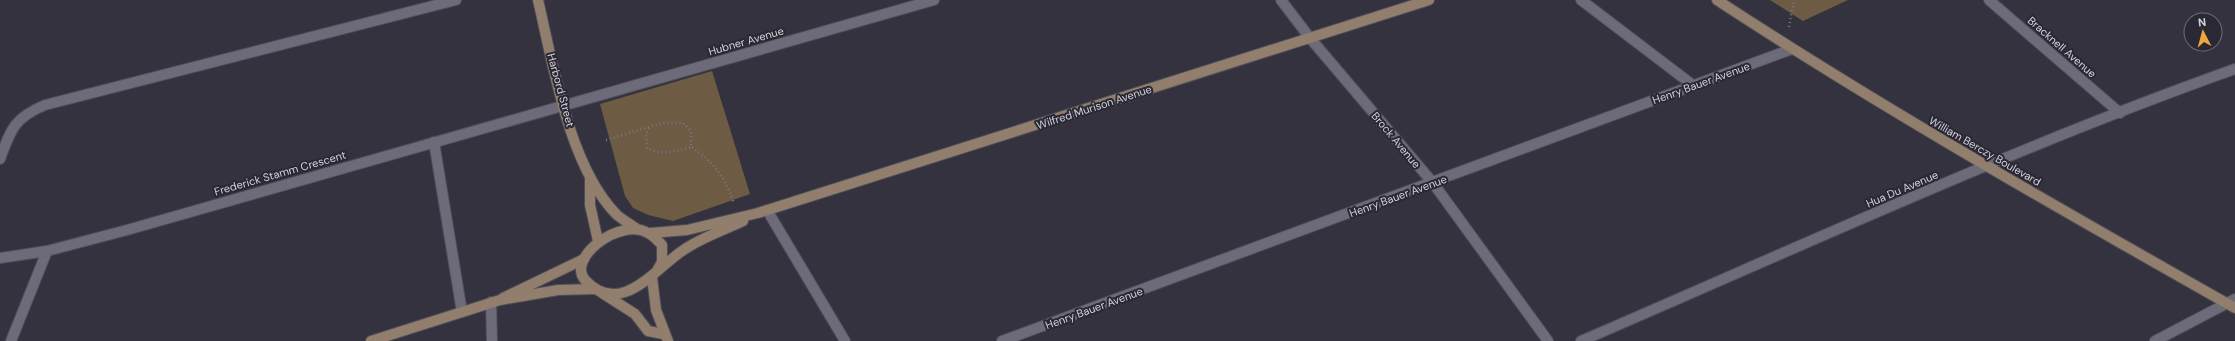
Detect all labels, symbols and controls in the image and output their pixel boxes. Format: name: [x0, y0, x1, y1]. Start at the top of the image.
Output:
north arrow: [2183, 12, 2223, 52]
street label: Bracknell Avenue: [2025, 13, 2099, 81]
text: N: [2197, 15, 2207, 29]
street label: Hubner Avenue: [707, 24, 785, 58]
street label: Harbord Street: [544, 52, 578, 128]
street label: Henry Bauer Avenue: [1650, 59, 1752, 107]
street label: Wilfred Murison Avenue: [1035, 82, 1153, 132]
street label: Brock Avenue: [1368, 109, 1424, 171]
street label: William Berczy Boulevard: [1927, 113, 2044, 189]
street label: Frederick Stamm Crescent: [212, 147, 348, 199]
street label: Hua Du Avenue: [1864, 168, 1940, 210]
street label: Henry Bauer Avenue: [1347, 172, 1449, 220]
street label: Henry Bauer Avenue: [1043, 284, 1145, 332]

